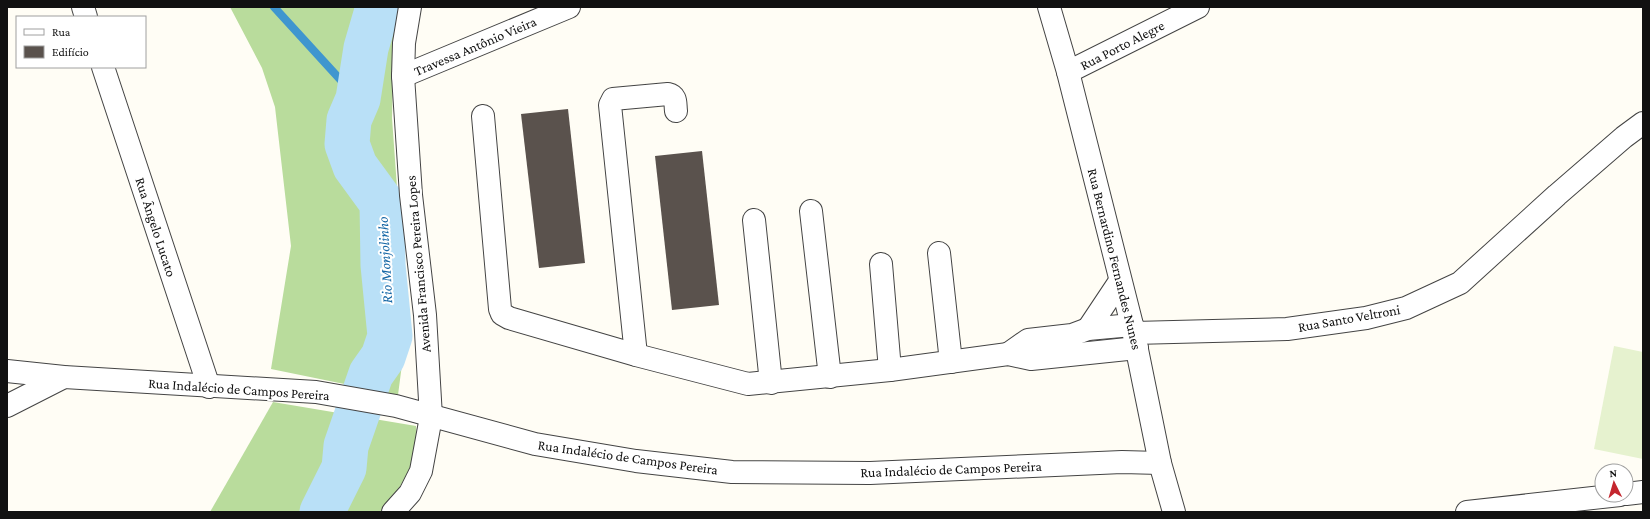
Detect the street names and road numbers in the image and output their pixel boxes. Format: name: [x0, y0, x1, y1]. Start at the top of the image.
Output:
street label: Travessa Antônio Vieira: [411, 13, 539, 79]
street label: Rua Porto Alegre: [1077, 17, 1167, 73]
street label: Rua Bernardino Fernandes Nunes: [1085, 167, 1145, 351]
street label: Rua Ângelo Lucato: [132, 175, 180, 279]
street label: Avenida Francisco Pereira Lopes: [402, 175, 434, 353]
street label: Rua Santo Veltroni: [1297, 301, 1402, 335]
street label: Rua Indalécio de Campos Pereira: [148, 375, 331, 403]
street label: Rua Indalécio de Campos Pereira: [537, 436, 720, 478]
street label: Rua Indalécio de Campos Pereira: [860, 458, 1043, 480]

